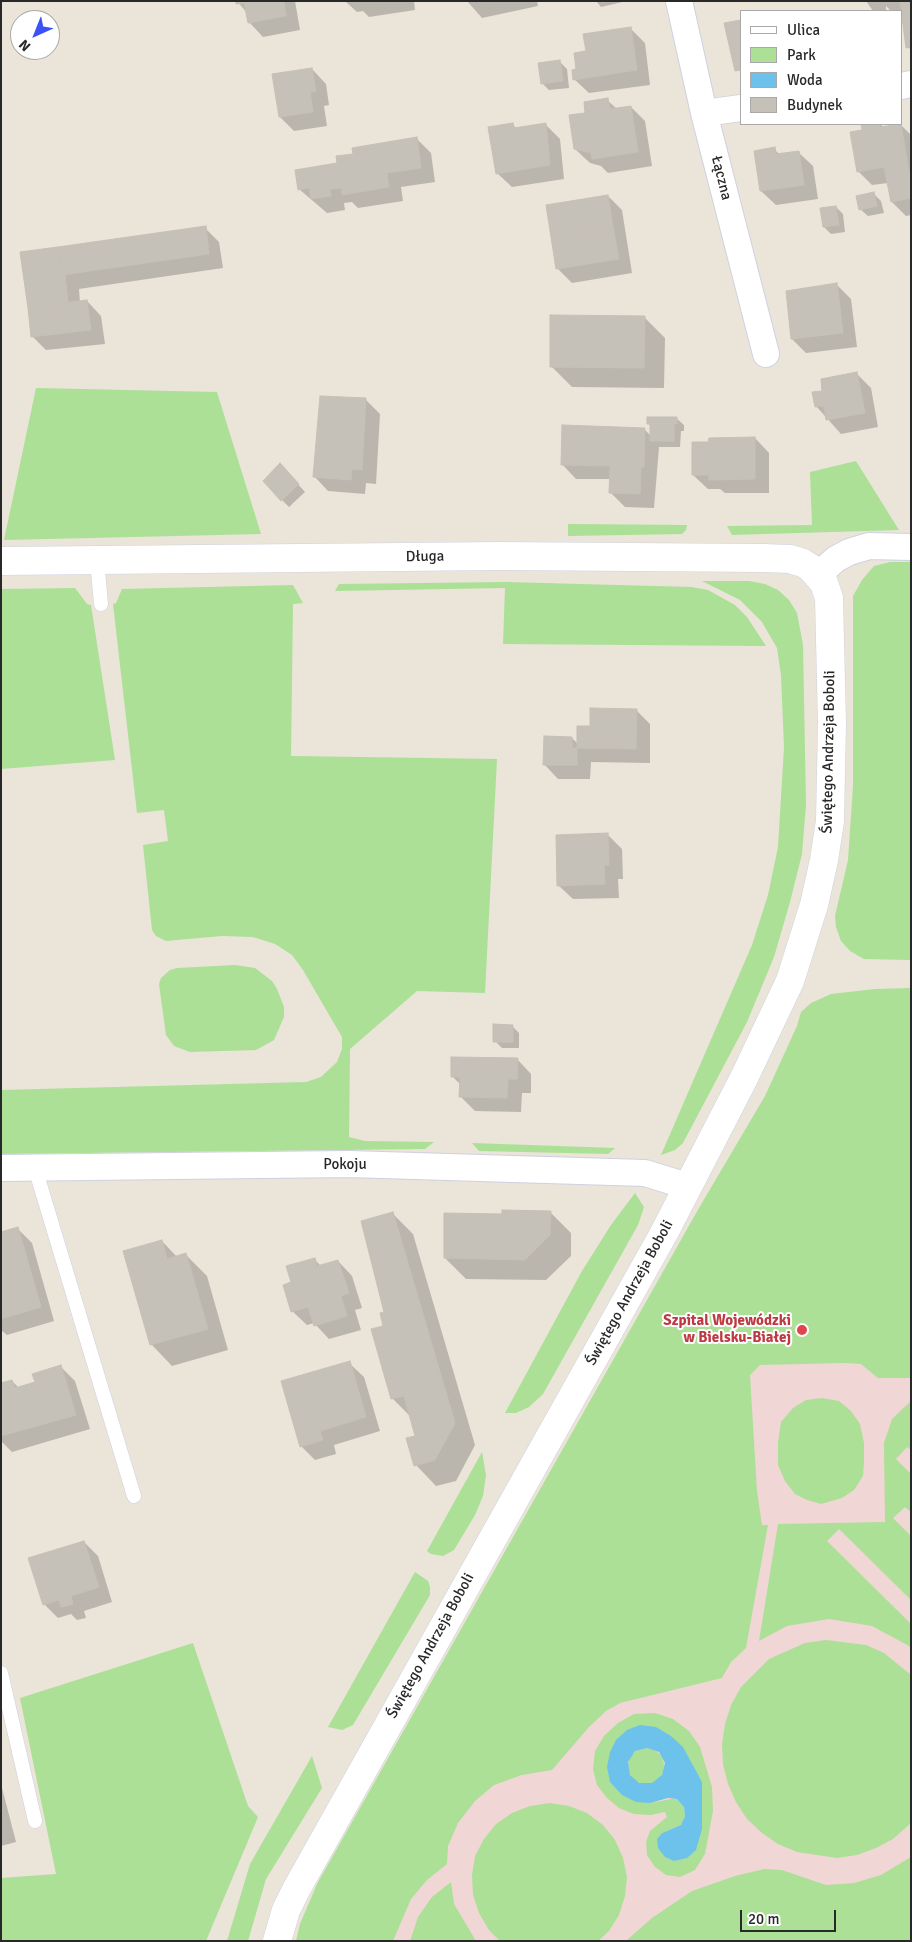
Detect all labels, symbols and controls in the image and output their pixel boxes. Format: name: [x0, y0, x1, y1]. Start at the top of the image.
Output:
north arrow: [10, 10, 60, 60]
legend: [740, 10, 902, 125]
text: Ulica: [787, 21, 820, 39]
text: N: [16, 36, 34, 55]
text: Park: [787, 46, 816, 64]
text: Woda: [787, 71, 823, 89]
text: Budynek: [787, 96, 842, 114]
street label: Łączna: [707, 154, 735, 202]
street label: Długa: [406, 548, 444, 566]
street label: Świętego Andrzeja Boboli: [819, 670, 839, 834]
street label: Pokoju: [323, 1156, 367, 1174]
street label: Świętego Andrzeja Boboli: [583, 1217, 677, 1369]
place label: Szpital Wojewódzki w Bielsku-Białej: [663, 1312, 791, 1347]
marker: Szpital Wojewódzki w Bielsku-Białej: [795, 1323, 809, 1337]
street label: Świętego Andrzeja Boboli: [384, 1570, 478, 1722]
scale bar: [742, 1900, 838, 1932]
text: 20 m: [748, 1910, 779, 1928]

